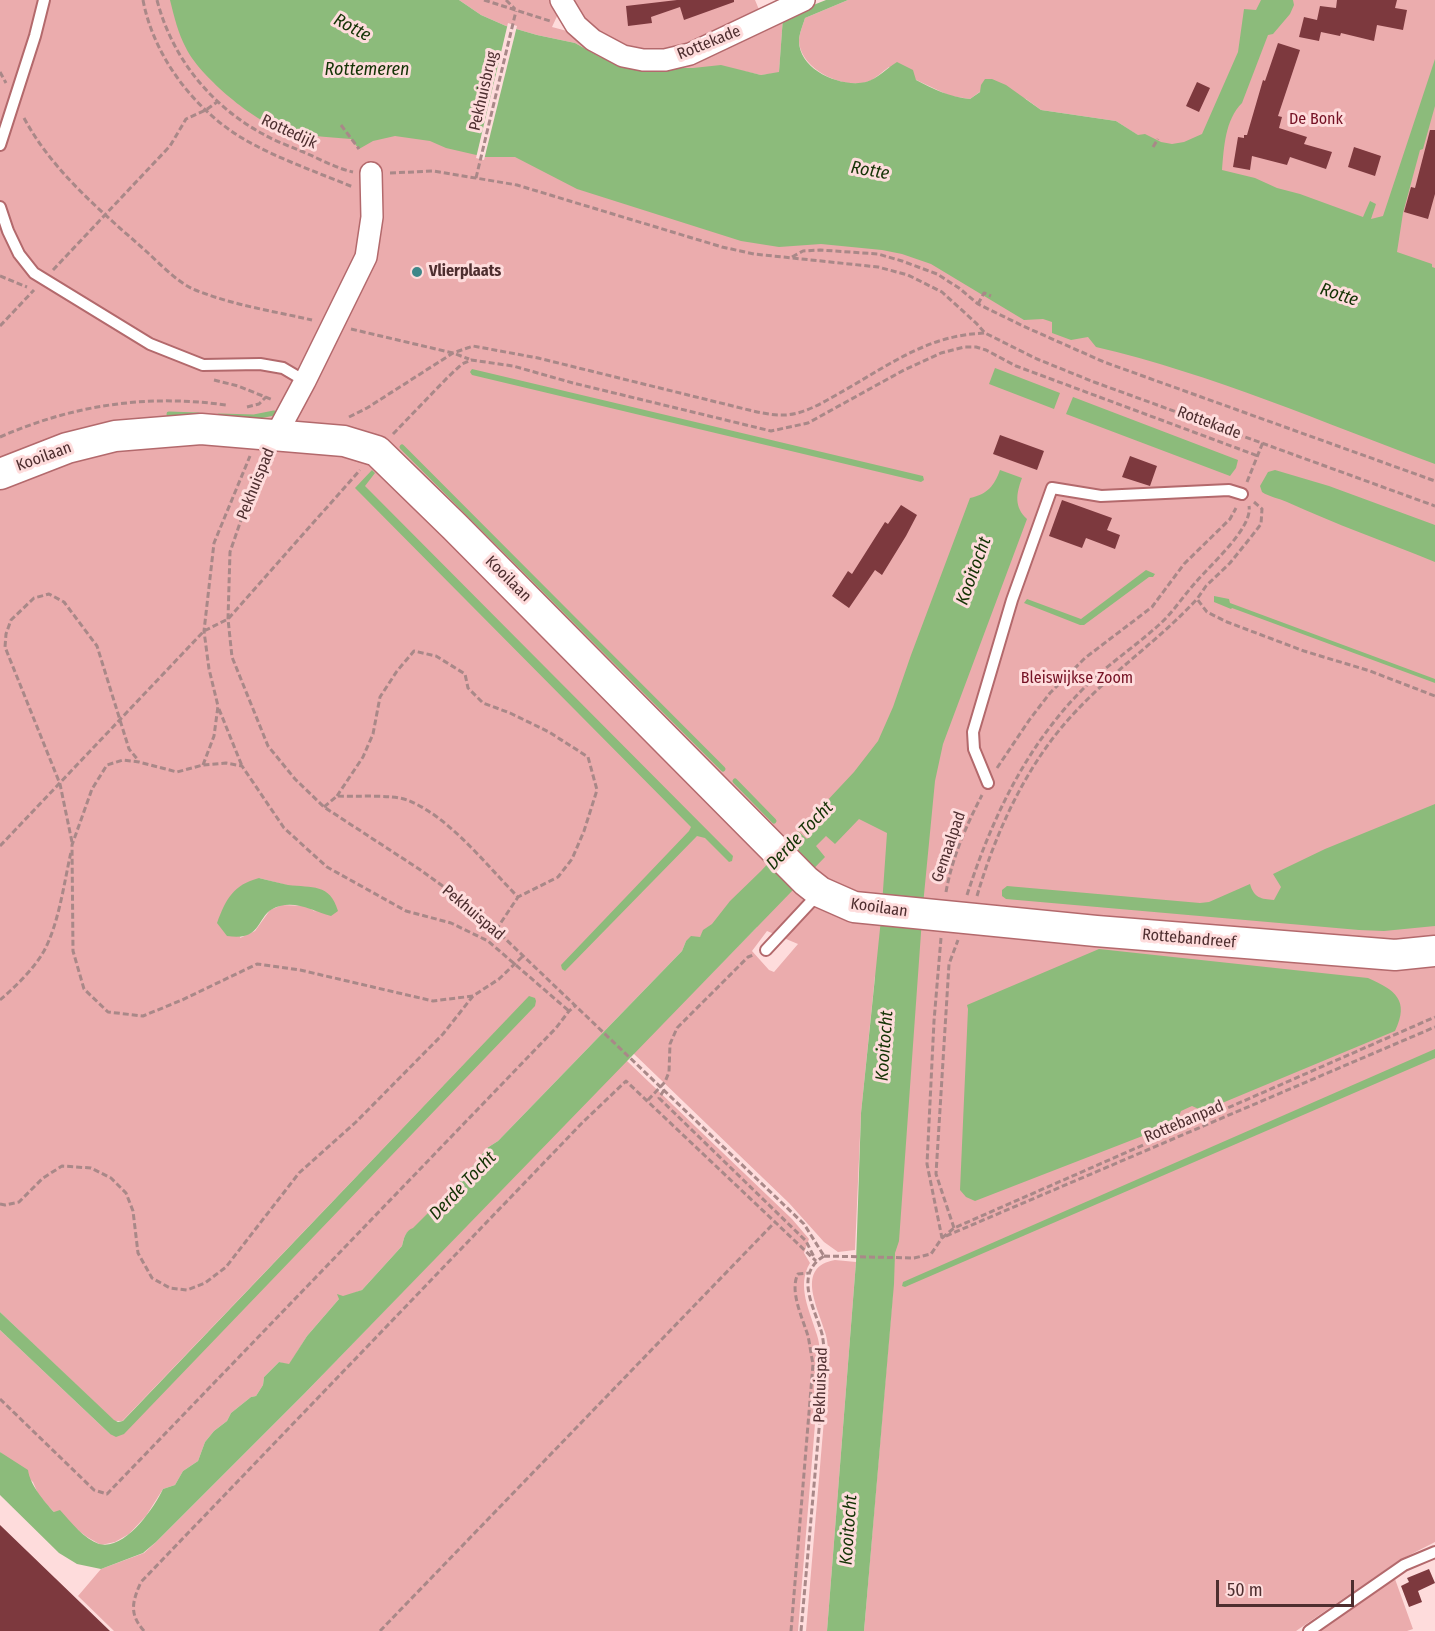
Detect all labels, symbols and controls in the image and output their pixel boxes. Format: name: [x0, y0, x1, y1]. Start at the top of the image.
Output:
water label: Rotte: [330, 9, 374, 47]
street label: Rottekade: [675, 22, 743, 64]
street label: Pekhuisbrug: [466, 49, 502, 133]
water label: Rottemeren: [325, 59, 409, 81]
park label: De Bonk: [1289, 110, 1343, 130]
street label: Rottedijk: [258, 111, 320, 153]
water label: Rotte: [849, 157, 891, 185]
place label: Vlierplaats: [429, 262, 501, 282]
marker: Vlierplaats: [410, 265, 424, 279]
water label: Rotte: [1317, 279, 1361, 311]
street label: Rottekade: [1174, 403, 1244, 443]
street label: Kooilaan: [14, 438, 74, 476]
street label: Pekhuispad: [233, 445, 279, 523]
water label: Kooitocht: [952, 534, 996, 608]
street label: Kooilaan: [481, 552, 535, 606]
park label: Bleiswijkse Zoom: [1021, 669, 1133, 689]
water label: Derde Tocht: [762, 797, 838, 875]
street label: Gemaalpad: [928, 809, 970, 885]
street label: Pekhuispad: [438, 881, 508, 945]
street label: Kooilaan: [849, 895, 909, 921]
street label: Rottebandreef: [1141, 925, 1237, 953]
water label: Kooitocht: [872, 1010, 898, 1082]
street label: Rottebanpad: [1141, 1097, 1227, 1147]
water label: Derde Tocht: [425, 1147, 501, 1225]
street label: Pekhuispad: [810, 1347, 832, 1423]
water label: Kooitocht: [836, 1494, 862, 1566]
scale bar: [1219, 1568, 1357, 1606]
text: 50 m: [1227, 1579, 1263, 1601]

